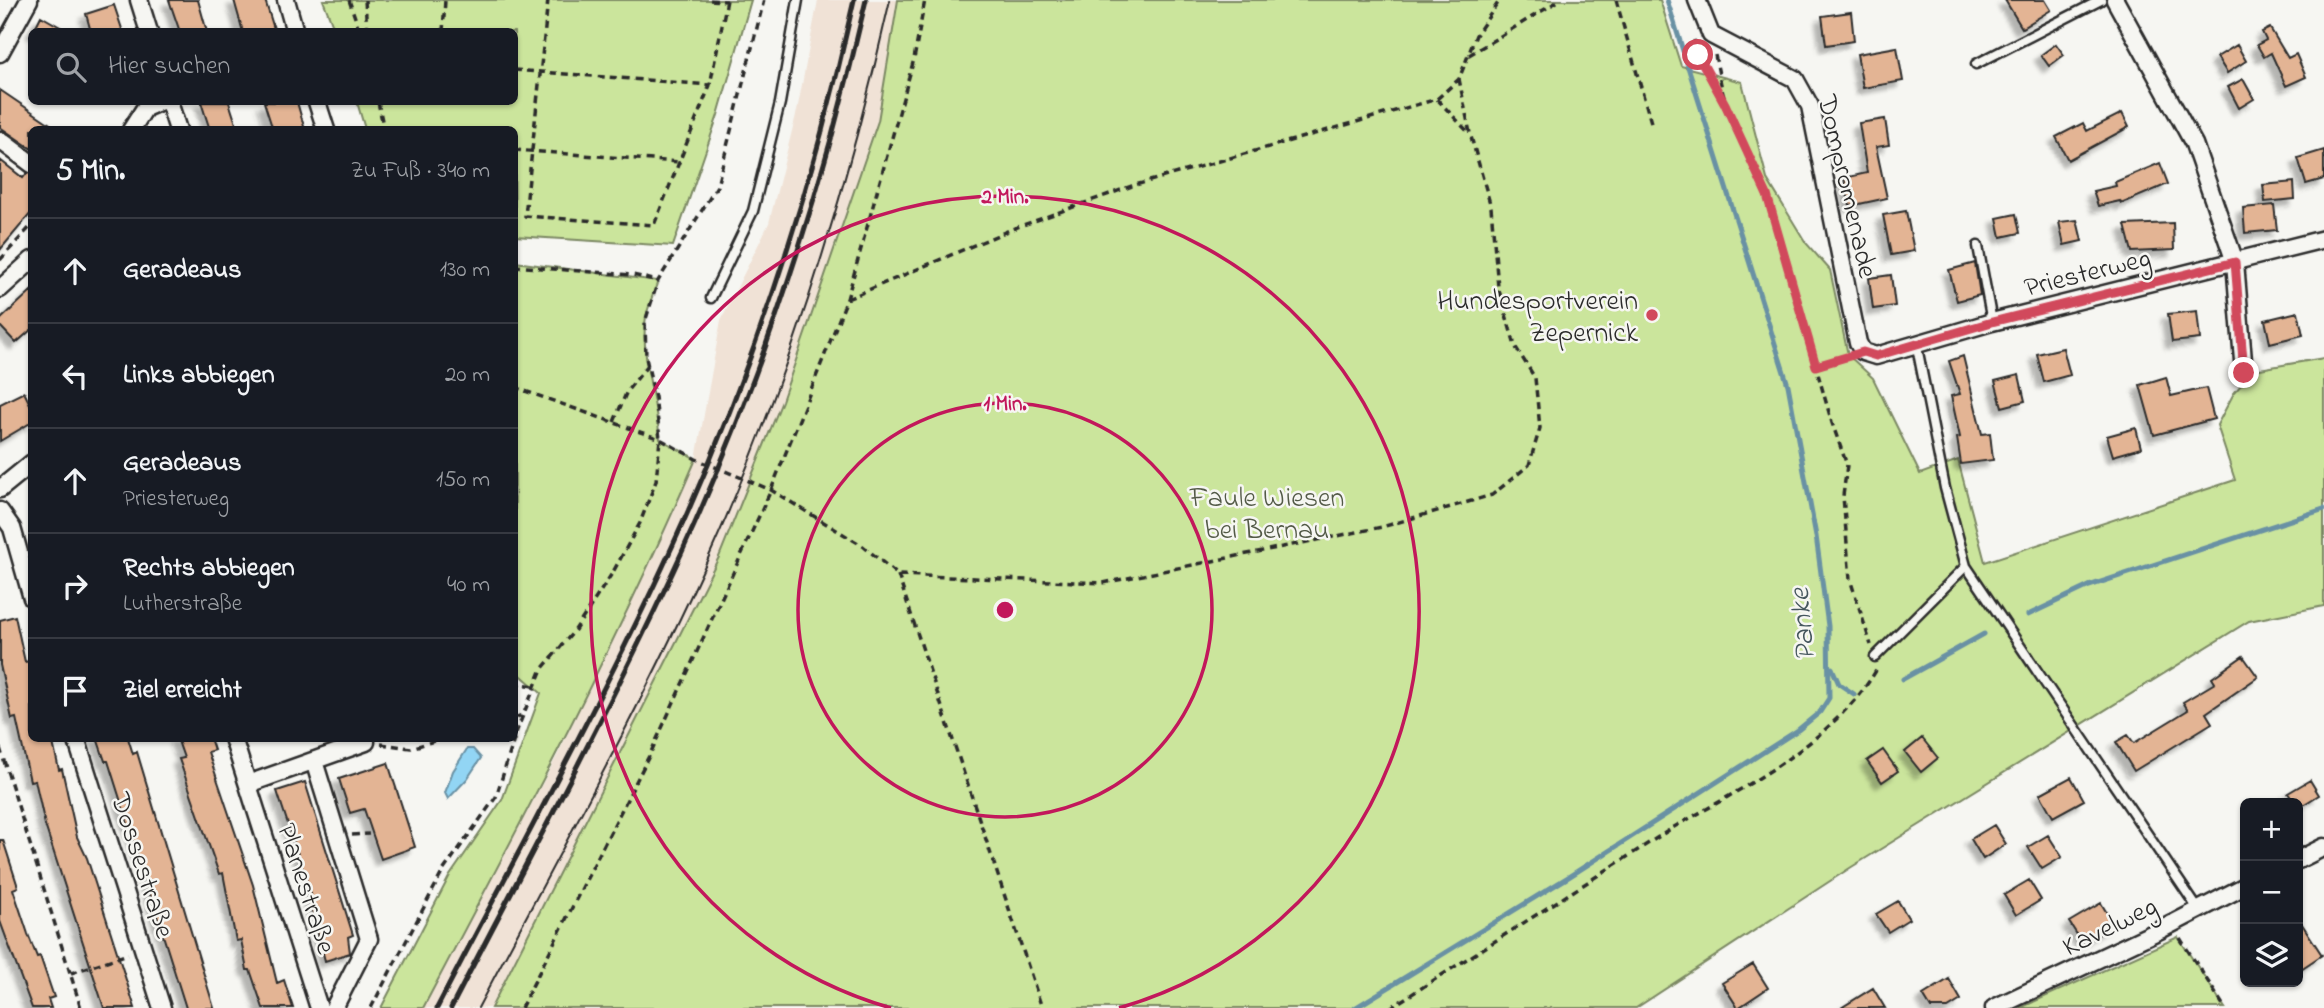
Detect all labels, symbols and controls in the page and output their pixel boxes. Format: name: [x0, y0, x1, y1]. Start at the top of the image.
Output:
search box: [28, 28, 518, 105]
route start: [1682, 39, 1713, 70]
icon: search: [52, 48, 90, 86]
text: Hier suchen: [108, 48, 230, 86]
street label: Dompromenade: [1804, 90, 1887, 283]
text: 5 Min.: [56, 150, 125, 194]
text: Zu Fuß · 340 m: [351, 155, 490, 188]
text: 2 Min.: [981, 183, 1029, 213]
street label: Priesterweg: [2020, 239, 2155, 310]
icon: ahead: [56, 252, 94, 290]
text: Geradeaus: [123, 252, 241, 290]
text: 130 m: [440, 254, 490, 287]
place label: Hundesportverein Zepernick: [1437, 282, 1639, 355]
marker: Hundesportverein Zepernick: [1644, 307, 1660, 323]
icon: left: [56, 357, 94, 395]
text: Links abbiegen: [123, 357, 274, 395]
route end: [2228, 357, 2259, 388]
text: 20 m: [445, 359, 490, 392]
text: 1 Min.: [983, 390, 1027, 420]
text: Geradeaus: [123, 445, 241, 483]
icon: ahead: [56, 462, 94, 500]
text: 150 m: [436, 464, 490, 497]
park label: Faule Wiesen bei Bernau: [1189, 479, 1344, 552]
text: Priesterweg: [123, 483, 229, 516]
text: Rechts abbiegen: [123, 550, 295, 588]
icon: right: [56, 567, 94, 605]
text: 40 m: [447, 569, 490, 602]
water label: Panke: [1779, 585, 1829, 663]
text: Lutherstraße: [123, 588, 242, 621]
centre of rings: [993, 598, 1017, 622]
icon: arrive: [56, 672, 94, 710]
text: Ziel erreicht: [123, 672, 242, 710]
street label: Dossestraße: [98, 787, 184, 945]
map controls: [2240, 798, 2303, 987]
button: +: [2240, 798, 2303, 861]
street label: Planestraße: [264, 818, 345, 960]
button: −: [2240, 861, 2303, 924]
street label: Kavelweg: [2056, 888, 2165, 969]
button: layers: [2240, 924, 2303, 987]

